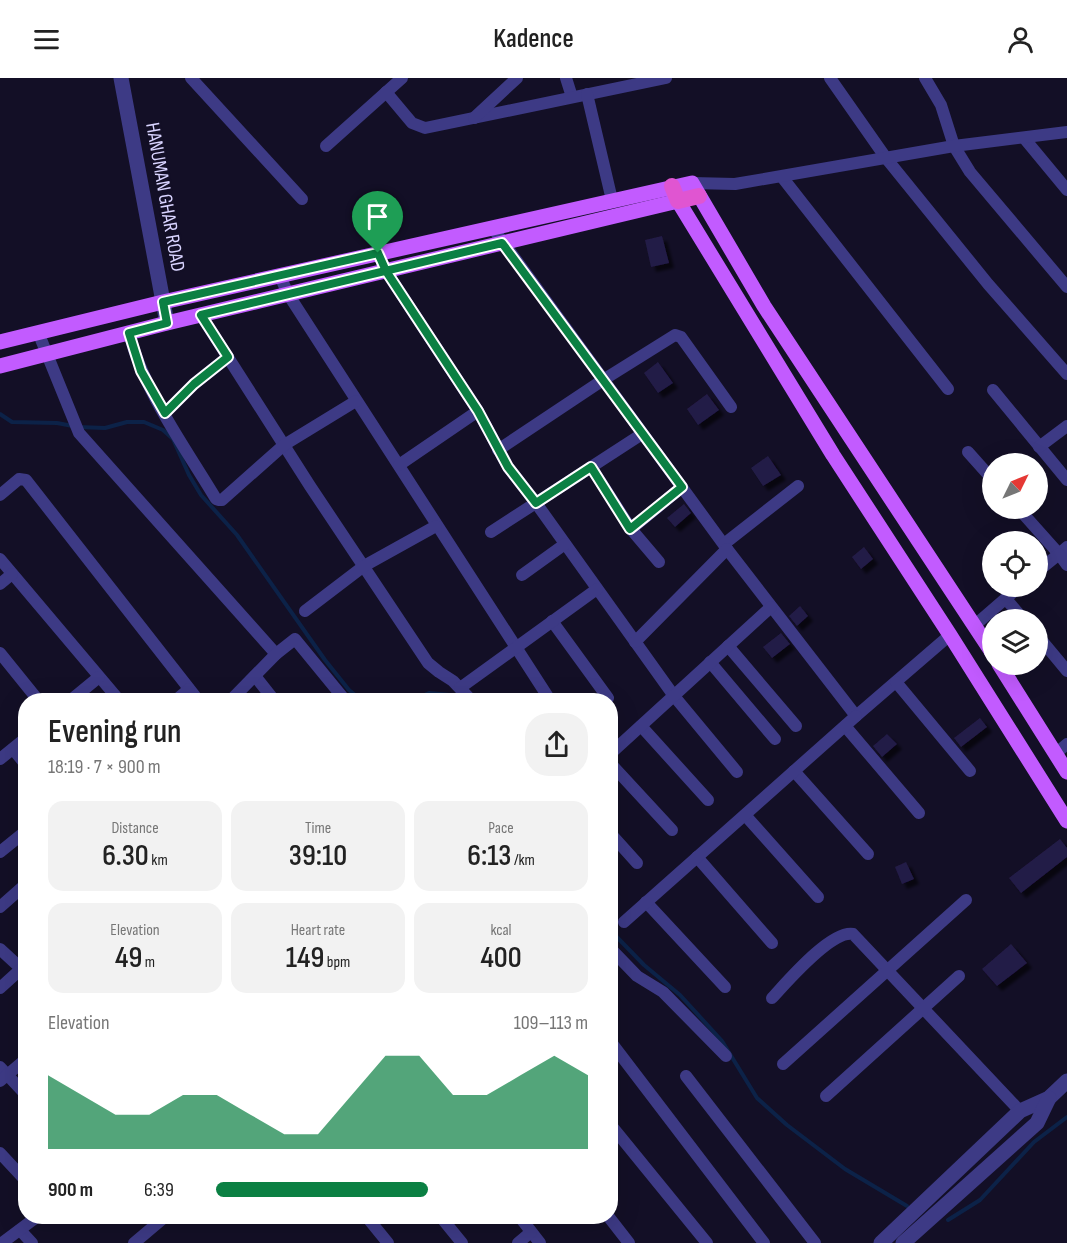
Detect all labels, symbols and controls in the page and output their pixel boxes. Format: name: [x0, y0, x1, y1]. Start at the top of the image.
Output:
icon: menu: [30, 23, 63, 56]
text: Kadence: [493, 23, 574, 55]
icon: person: [1004, 23, 1037, 56]
street label: HANUMAN GHAR ROAD: [140, 121, 190, 273]
pin: [352, 191, 403, 253]
icon: arrive: [361, 200, 394, 233]
north arrow: [982, 453, 1048, 519]
map controls: [982, 453, 1048, 675]
button: locate: [982, 531, 1048, 597]
button: layers: [982, 609, 1048, 675]
text: Evening run: [48, 712, 182, 752]
button: share: [525, 713, 588, 776]
text: 18:19 · 7 × 900 m: [48, 755, 161, 779]
text: Distance: [111, 819, 159, 838]
text: Time: [305, 819, 331, 838]
text: Pace: [488, 819, 514, 838]
text: 6.30: [102, 838, 149, 874]
text: 39:10: [289, 838, 347, 874]
text: 6:13: [467, 838, 511, 874]
text: km: [149, 851, 168, 870]
text: /km: [511, 851, 535, 870]
text: Elevation: [110, 921, 160, 940]
text: Heart rate: [291, 921, 345, 940]
text: kcal: [490, 921, 512, 940]
text: 49: [115, 940, 142, 976]
text: 149: [286, 940, 324, 976]
text: 400: [480, 940, 522, 976]
text: m: [142, 953, 155, 972]
text: bpm: [324, 953, 350, 972]
text: Elevation: [48, 1011, 110, 1035]
text: 109–113 m: [514, 1011, 588, 1035]
text: 900 m: [48, 1178, 93, 1202]
text: 6:39: [144, 1178, 174, 1202]

